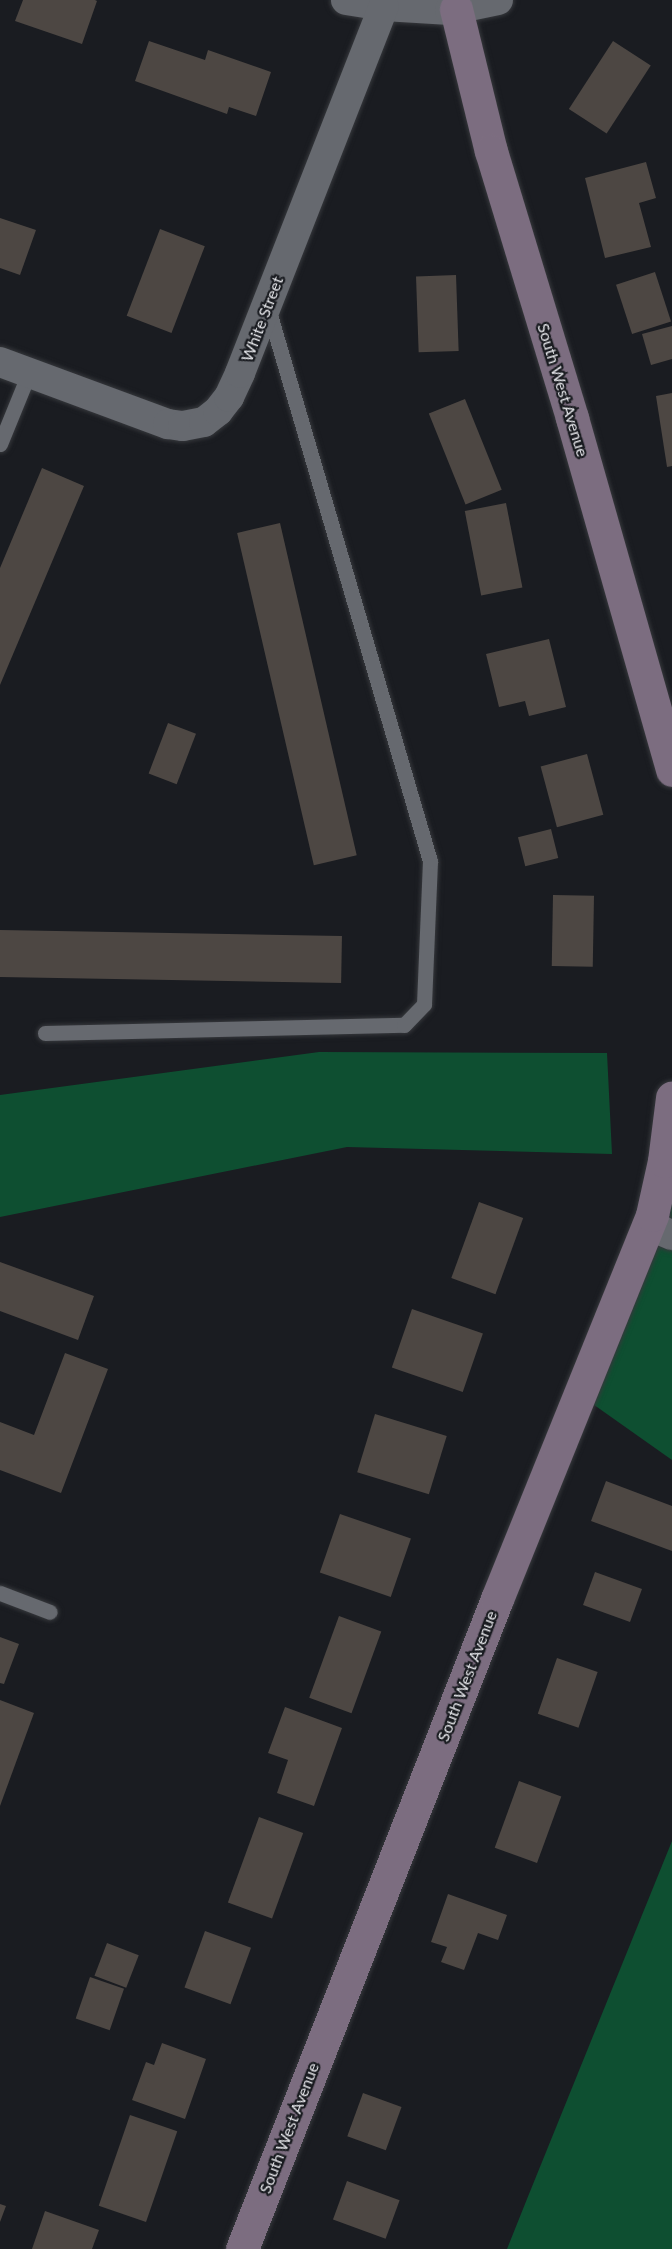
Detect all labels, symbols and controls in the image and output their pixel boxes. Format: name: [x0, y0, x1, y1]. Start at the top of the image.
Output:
street label: White Street: [237, 274, 287, 364]
street label: South West Avenue: [533, 321, 593, 459]
street label: South West Avenue: [433, 1608, 501, 1744]
street label: South West Avenue: [255, 2060, 323, 2196]

